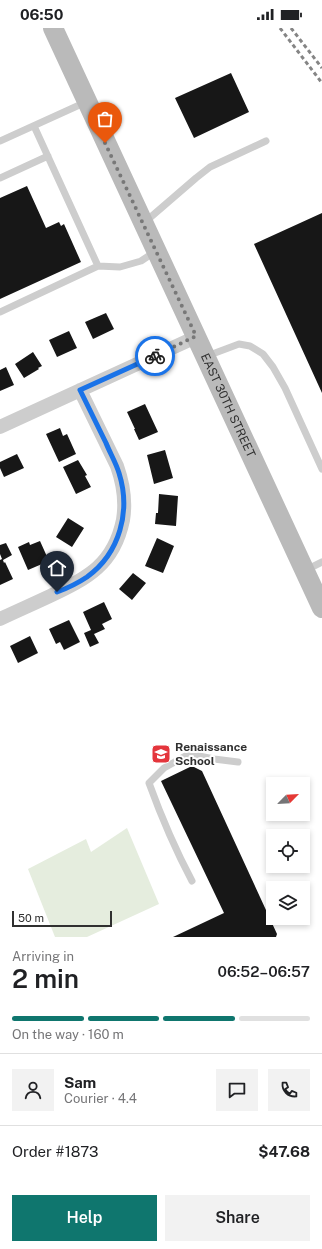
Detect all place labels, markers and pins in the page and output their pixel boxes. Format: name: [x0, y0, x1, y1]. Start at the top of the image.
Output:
pin: [88, 102, 122, 143]
pin: [40, 551, 74, 592]
place label: Renaissance School: [175, 740, 247, 768]
school or university icon: Renaissance School: [150, 743, 172, 765]

